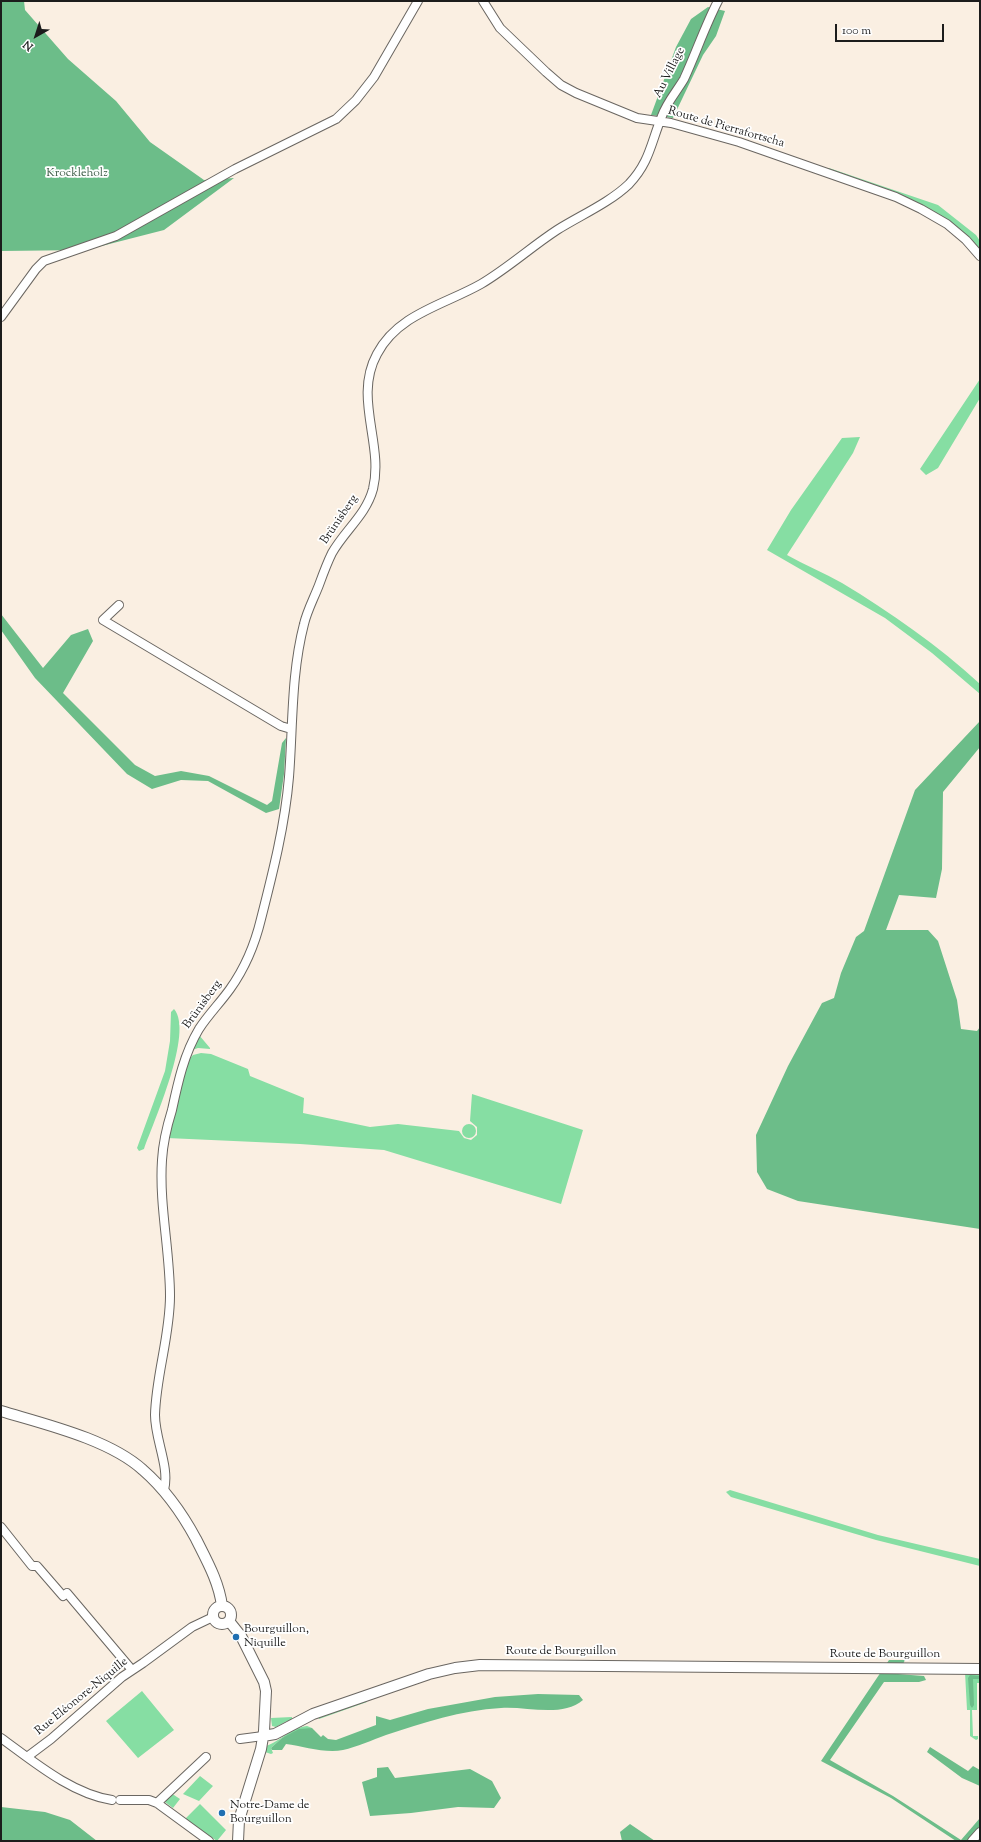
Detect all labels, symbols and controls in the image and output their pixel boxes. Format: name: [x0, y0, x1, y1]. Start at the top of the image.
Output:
north arrow: [16, 16, 56, 56]
scale bar: [837, 16, 946, 42]
text: 100 m: [842, 22, 871, 40]
text: N: [20, 36, 37, 54]
street label: Au Village: [651, 45, 689, 101]
street label: Route de Pierrafortscha: [666, 104, 786, 152]
park label: Krockleholz: [46, 167, 108, 181]
street label: Brünisberg: [318, 493, 362, 547]
street label: Brünisberg: [181, 978, 225, 1032]
place label: Bourguillon, Niquille: [244, 1623, 309, 1651]
marker: Bourguillon, Niquille: [231, 1632, 241, 1642]
street label: Route de Bourguillon: [506, 1645, 616, 1659]
street label: Route de Bourguillon: [830, 1648, 940, 1662]
street label: Rue Eléonore-Niquille: [33, 1655, 131, 1739]
place label: Notre-Dame de Bourguillon: [230, 1799, 309, 1827]
marker: Notre-Dame de Bourguillon: [217, 1808, 227, 1818]

